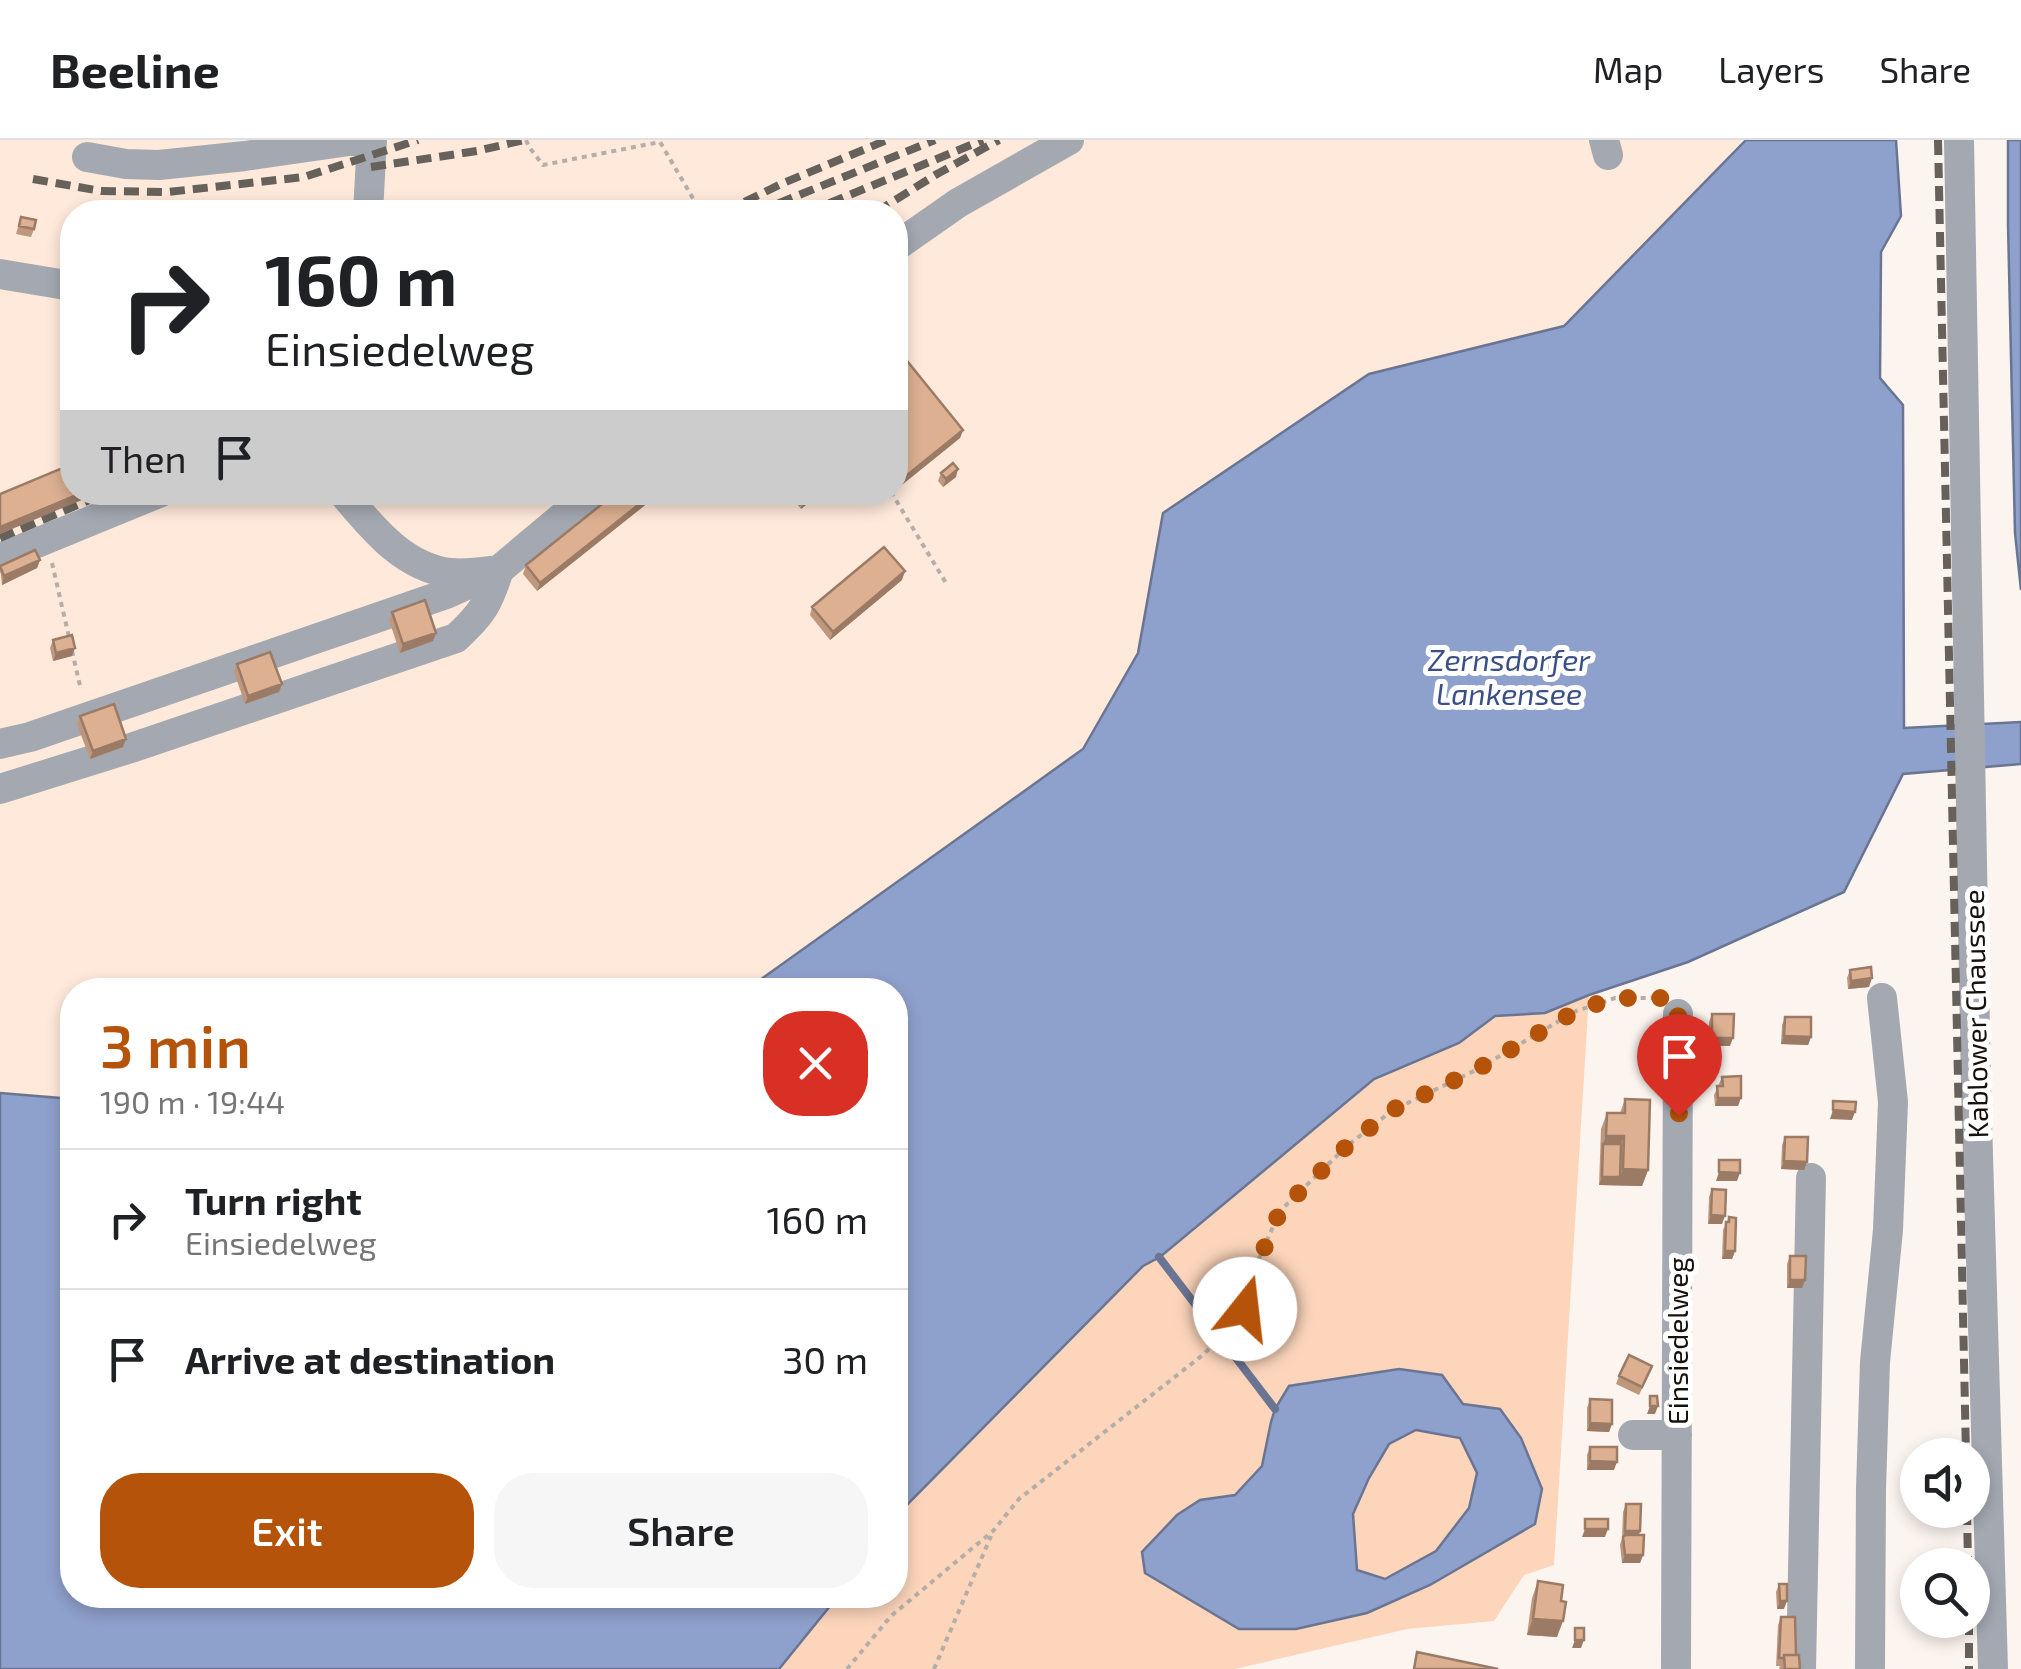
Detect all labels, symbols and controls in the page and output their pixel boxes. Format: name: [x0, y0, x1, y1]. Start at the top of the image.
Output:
text: Beeline: [50, 40, 220, 98]
text: Map: [1593, 48, 1663, 90]
text: Layers: [1718, 48, 1824, 90]
text: Share: [1879, 48, 1971, 90]
text: 160 m: [265, 236, 458, 320]
icon: right: [100, 240, 230, 370]
text: Einsiedelweg: [265, 321, 535, 375]
icon: arrive: [207, 430, 262, 485]
text: Then: [100, 435, 187, 481]
water label: Zernsdorfer Lankensee: [1428, 641, 1591, 711]
street label: Kablower Chaussee: [1956, 889, 1994, 1139]
text: 3 min: [100, 1008, 251, 1080]
button: close: [763, 1011, 868, 1116]
pin: [1637, 1014, 1722, 1117]
icon: arrive: [1652, 1029, 1707, 1084]
text: 190 m · 19:44: [100, 1082, 285, 1120]
text: Turn right: [185, 1177, 362, 1223]
icon: right: [100, 1192, 155, 1247]
text: 160 m: [766, 1196, 868, 1242]
text: Einsiedelweg: [185, 1223, 377, 1261]
position arrow: [1193, 1257, 1297, 1361]
street label: Einsiedelweg: [1660, 1257, 1694, 1425]
icon: arrive: [100, 1332, 155, 1387]
text: Arrive at destination: [185, 1336, 555, 1382]
text: 30 m: [782, 1336, 868, 1382]
map controls: [1900, 1438, 1990, 1638]
button: sound: [1900, 1438, 1990, 1528]
button: Exit: [100, 1473, 474, 1588]
button: Share: [494, 1473, 868, 1588]
button: search: [1900, 1548, 1990, 1638]

